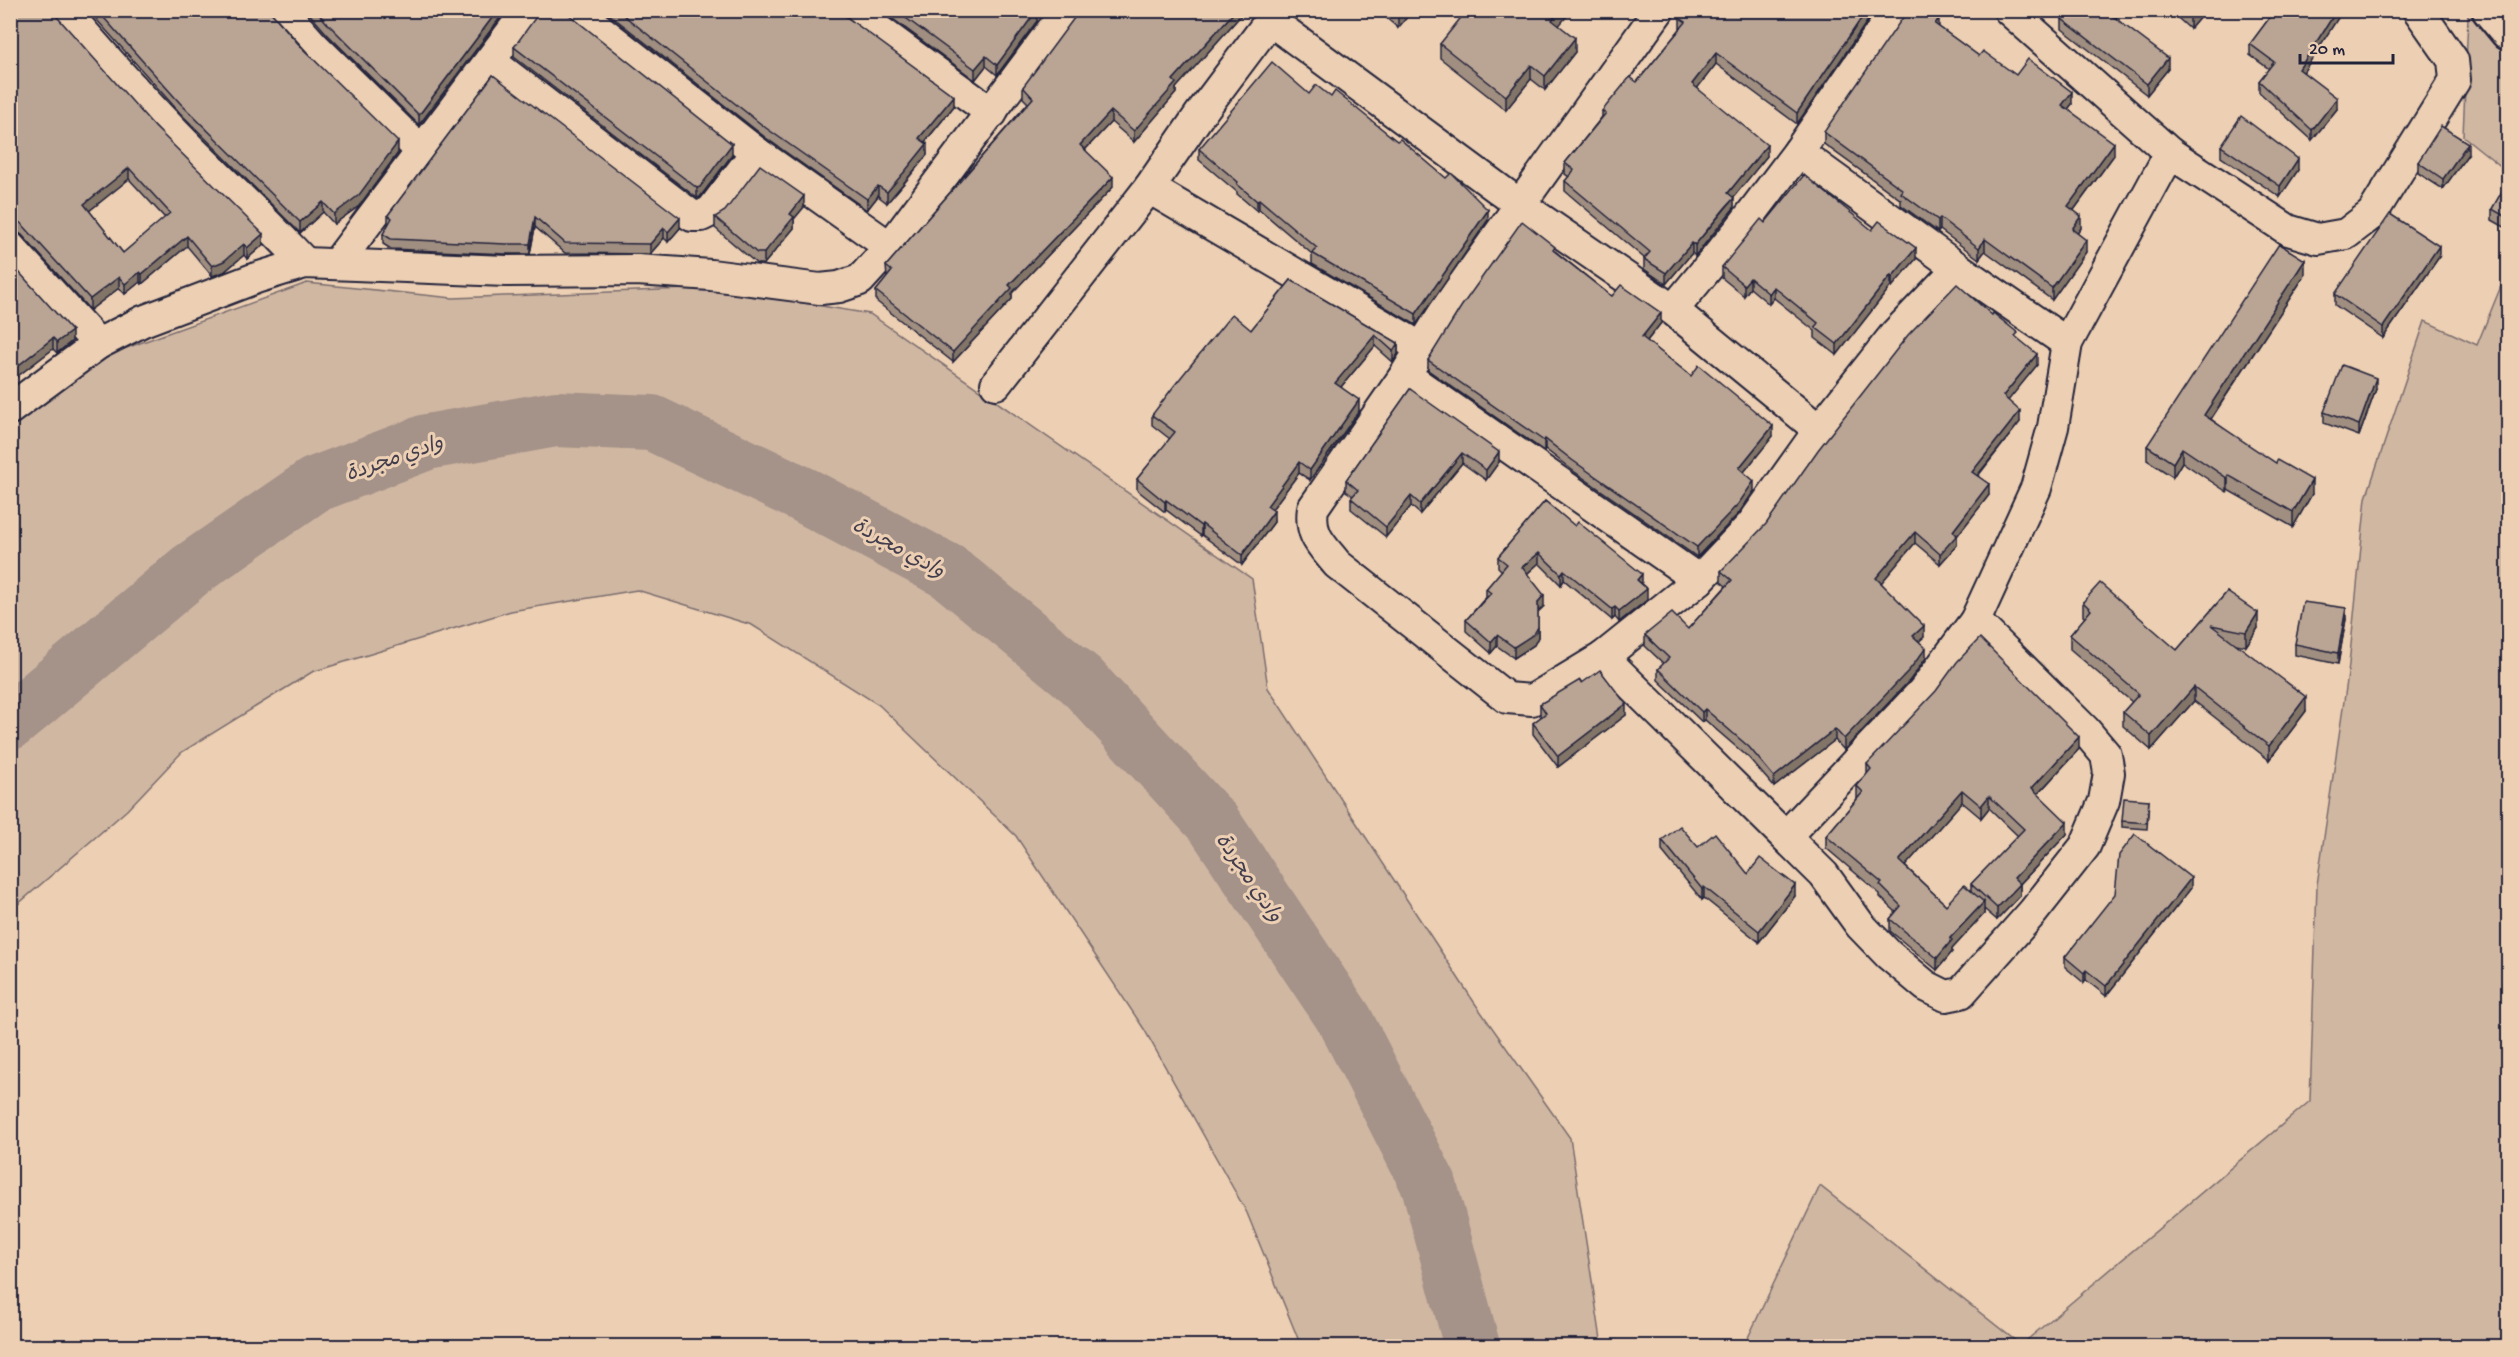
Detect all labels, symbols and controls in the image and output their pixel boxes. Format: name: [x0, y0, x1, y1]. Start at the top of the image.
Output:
scale bar: [2300, 27, 2393, 65]
text: 20 m: [2309, 40, 2345, 61]
water label: وادي مجردة: [343, 432, 447, 489]
water label: وادي مجردة: [847, 515, 948, 586]
water label: وادي مجردة: [1208, 830, 1286, 928]

